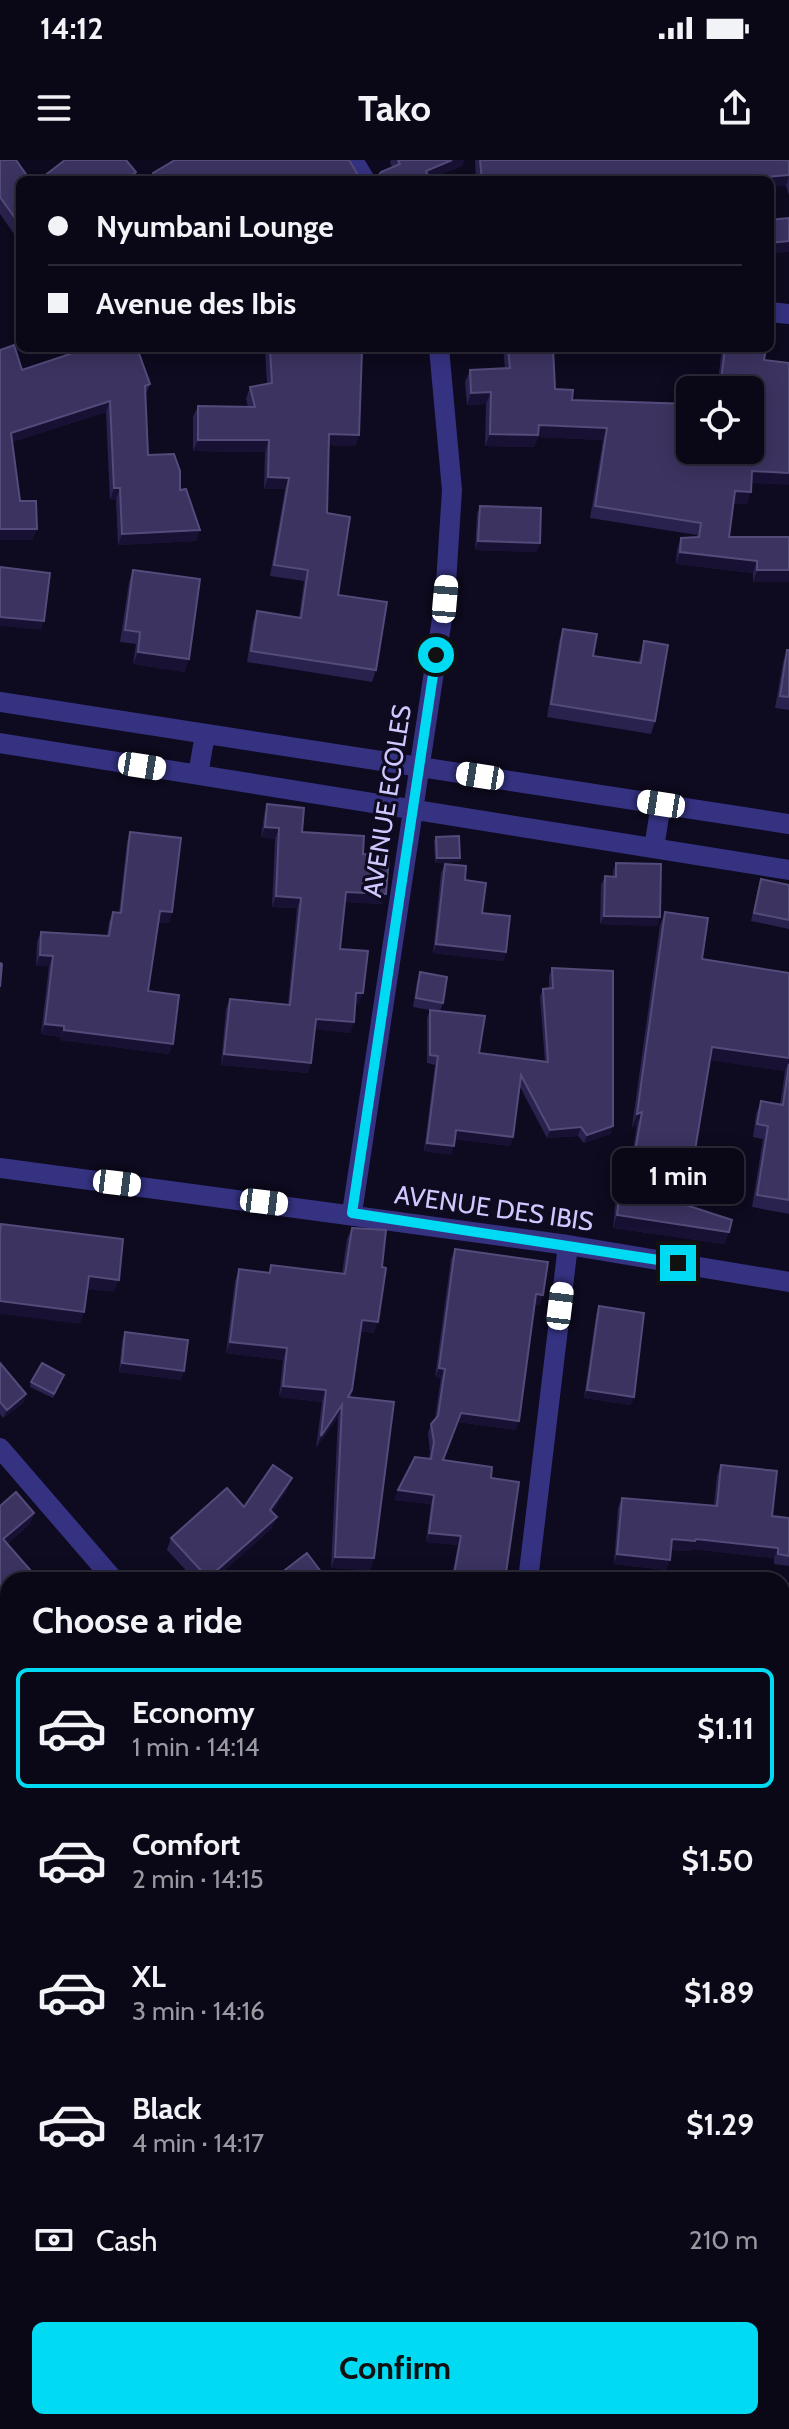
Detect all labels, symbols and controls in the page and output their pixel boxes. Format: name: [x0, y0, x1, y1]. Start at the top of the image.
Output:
text: 14:12: [40, 10, 103, 47]
icon: menu: [32, 86, 76, 130]
text: Tako: [358, 86, 431, 130]
icon: share: [713, 86, 757, 130]
text: Nyumbani Lounge: [96, 208, 334, 245]
text: Avenue des Ibis: [96, 285, 296, 322]
map controls: [676, 376, 764, 464]
button: locate: [676, 376, 764, 464]
car: [431, 574, 459, 624]
route start: [418, 637, 454, 673]
street label: AVENUE ECOLES: [356, 702, 418, 900]
car: [116, 750, 168, 782]
car: [454, 760, 506, 792]
car: [635, 788, 687, 820]
callout: 1 min: [612, 1147, 744, 1203]
text: 1 min: [649, 1160, 707, 1192]
car: [92, 1168, 142, 1198]
street label: AVENUE DES IBIS: [392, 1178, 596, 1238]
car: [239, 1187, 289, 1217]
route end: [660, 1245, 696, 1281]
car: [545, 1281, 575, 1331]
text: Choose a ride: [32, 1598, 242, 1642]
icon: car: [36, 1692, 108, 1764]
text: Economy: [132, 1694, 255, 1731]
text: $1.11: [697, 1710, 754, 1747]
text: 1 min · 14:14: [132, 1731, 259, 1763]
icon: car: [36, 1824, 108, 1896]
text: Comfort: [132, 1826, 240, 1863]
text: $1.50: [682, 1842, 754, 1879]
text: 2 min · 14:15: [132, 1863, 264, 1895]
icon: car: [36, 1956, 108, 2028]
text: XL: [132, 1958, 166, 1995]
text: $1.89: [684, 1974, 754, 2011]
text: 3 min · 14:16: [132, 1995, 265, 2027]
icon: car: [36, 2088, 108, 2160]
text: Black: [132, 2090, 202, 2127]
text: $1.29: [686, 2106, 754, 2143]
text: 4 min · 14:17: [132, 2127, 264, 2159]
icon: cash: [32, 2218, 76, 2262]
text: Cash: [96, 2222, 158, 2259]
text: 210 m: [689, 2224, 758, 2256]
button: Confirm: [32, 2322, 758, 2414]

